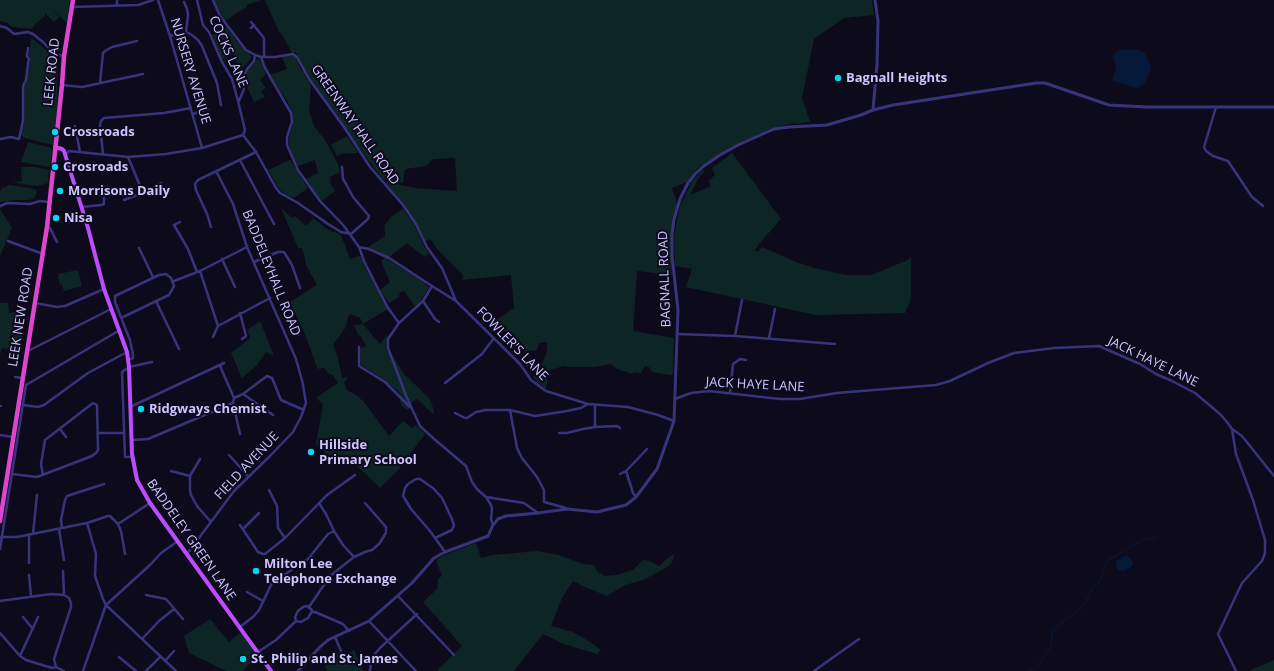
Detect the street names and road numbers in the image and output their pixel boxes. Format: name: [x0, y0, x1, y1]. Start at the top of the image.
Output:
street label: COCKS LANE: [205, 14, 251, 90]
street label: NURSERY AVENUE: [166, 16, 214, 126]
street label: LEEK ROAD: [41, 37, 63, 107]
street label: GREENWAY HALL ROAD: [308, 62, 402, 188]
street label: BADDELEYHALL ROAD: [239, 208, 303, 338]
street label: BAGNALL ROAD: [656, 230, 674, 328]
street label: LEEK NEW ROAD: [5, 266, 37, 368]
street label: FOWLER'S LANE: [473, 304, 551, 384]
street label: JACK HAYE LANE: [1105, 333, 1201, 391]
street label: JACK HAYE LANE: [705, 375, 805, 395]
street label: FIELD AVENUE: [212, 429, 282, 503]
street label: BADDELEY GREEN LANE: [143, 476, 239, 604]

